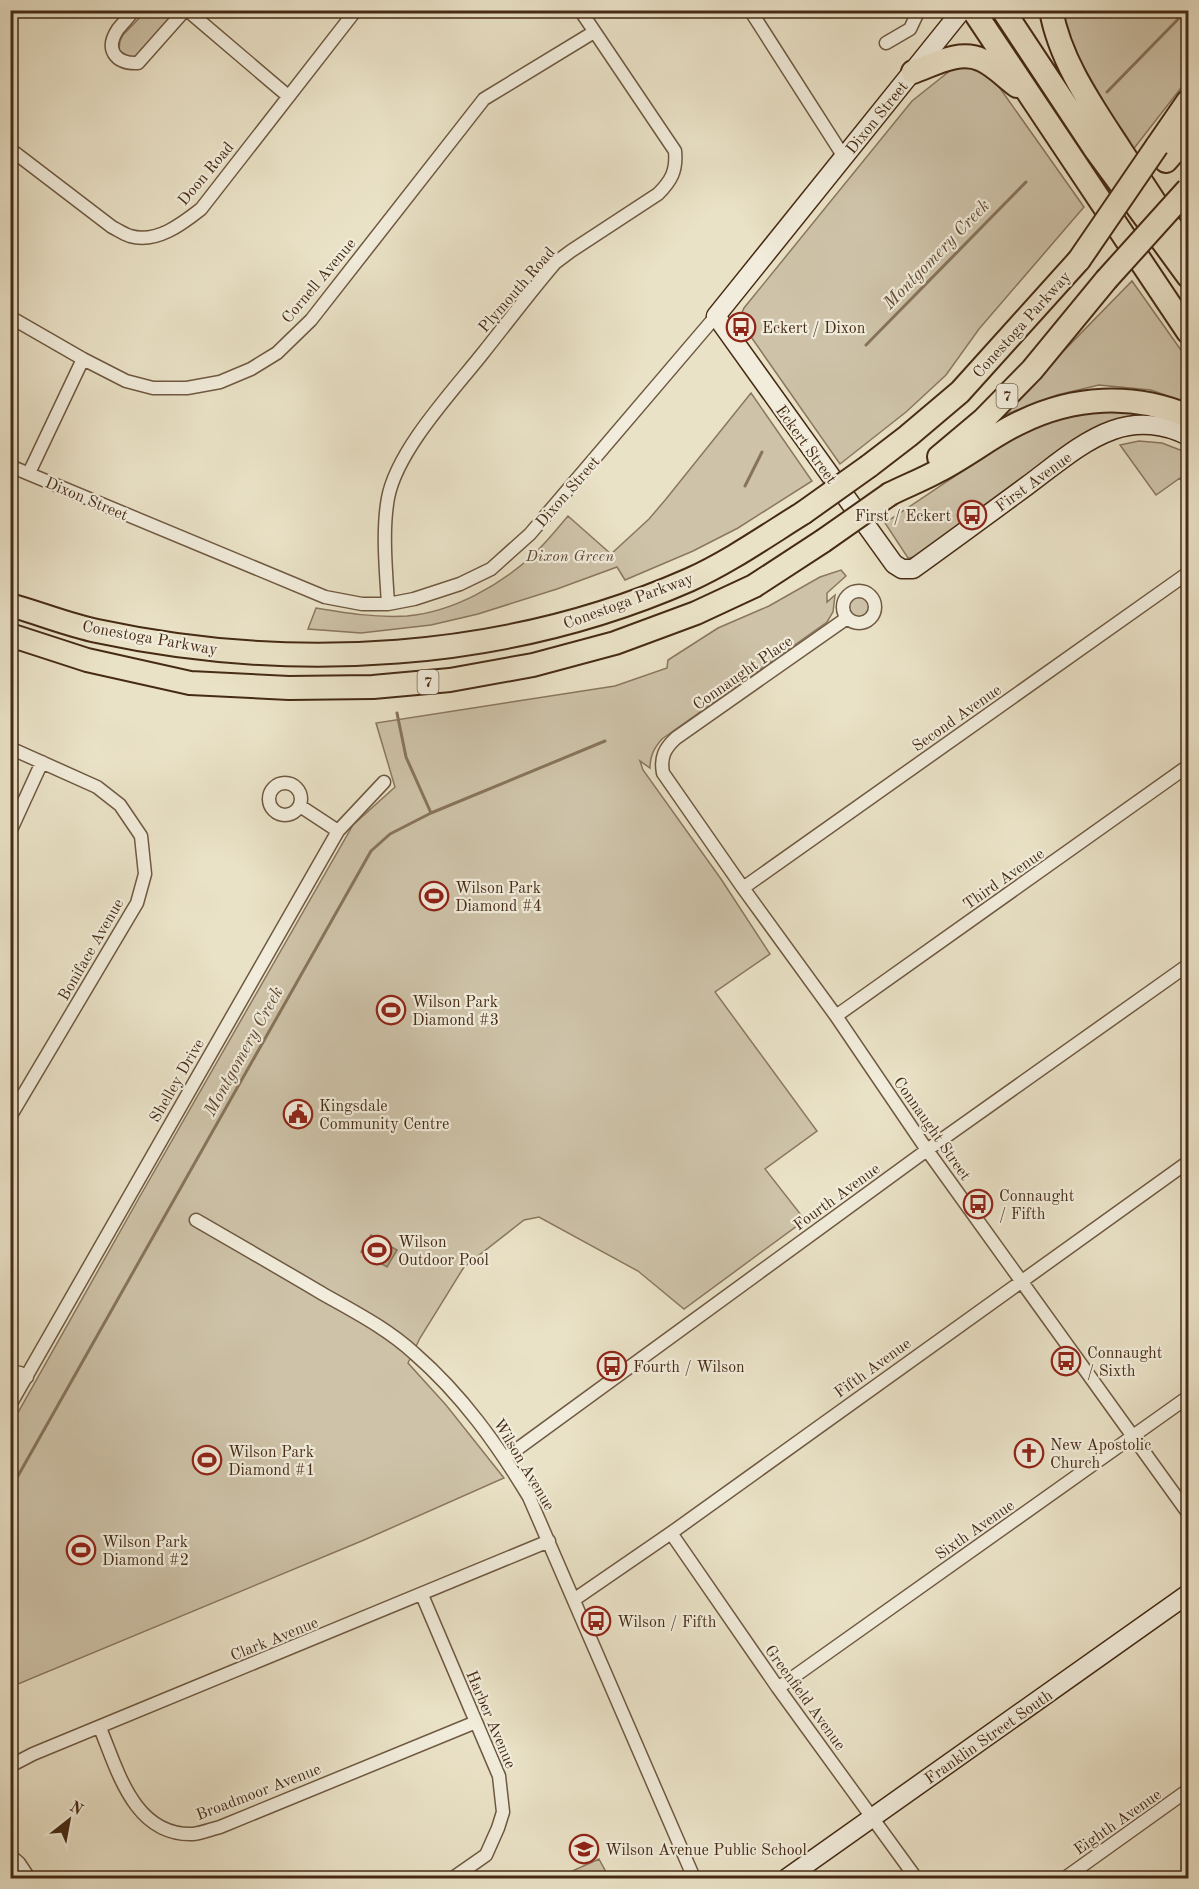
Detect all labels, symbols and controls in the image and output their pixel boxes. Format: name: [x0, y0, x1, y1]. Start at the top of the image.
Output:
street label: Dixon Street: [844, 79, 912, 158]
street label: Doon Road: [176, 140, 237, 209]
water label: Montgomery Creek: [879, 196, 994, 314]
street label: Cornell Avenue: [280, 236, 359, 327]
street label: Plymouth Road: [476, 245, 559, 336]
street label: Conestoga Parkway: [971, 269, 1075, 382]
bus stop icon: Eckert / Dixon: [725, 311, 757, 343]
place label: Eckert / Dixon: [762, 321, 866, 337]
road number: 7: [996, 384, 1018, 408]
street label: Eckert Street: [772, 403, 839, 488]
street label: First Avenue: [993, 450, 1075, 515]
street label: Dixon Street: [534, 453, 604, 531]
street label: Dixon Street: [42, 475, 130, 525]
bus stop icon: First / Eckert: [956, 499, 988, 531]
place label: First / Eckert: [855, 509, 951, 525]
park label: Dixon Green: [525, 549, 614, 565]
street label: Conestoga Parkway: [562, 571, 696, 633]
street label: Conestoga Parkway: [81, 619, 219, 659]
street label: Connaught Place: [691, 633, 796, 714]
road number: 7: [418, 670, 438, 694]
street label: Second Avenue: [910, 682, 1005, 755]
street label: Third Avenue: [961, 846, 1048, 913]
sports icon: Wilson Park Diamond #4: [418, 880, 450, 912]
place label: Wilson Park Diamond #4: [455, 881, 542, 915]
street label: Boniface Avenue: [56, 896, 127, 1004]
water label: Montgomery Creek: [200, 984, 287, 1120]
sports icon: Wilson Park Diamond #3: [375, 994, 407, 1026]
place label: Wilson Park Diamond #3: [412, 995, 499, 1029]
street label: Shelley Drive: [147, 1037, 208, 1125]
street label: Connaught Street: [890, 1075, 973, 1184]
public building icon: Kingsdale Community Centre: [282, 1098, 314, 1130]
place label: Kingsdale Community Centre: [319, 1099, 449, 1133]
street label: Fourth Avenue: [791, 1161, 883, 1234]
bus stop icon: Connaught / Fifth: [962, 1188, 994, 1220]
place label: Connaught / Fifth: [999, 1189, 1075, 1223]
sports icon: Wilson Outdoor Pool: [361, 1234, 393, 1266]
place label: Wilson Outdoor Pool: [398, 1235, 489, 1269]
street label: Fifth Avenue: [832, 1336, 914, 1402]
bus stop icon: Connaught / Sixth: [1050, 1345, 1082, 1377]
place label: Connaught / Sixth: [1087, 1346, 1163, 1380]
bus stop icon: Fourth / Wilson: [596, 1350, 628, 1382]
place label: Fourth / Wilson: [633, 1360, 745, 1376]
street label: Wilson Avenue: [490, 1416, 557, 1514]
church icon: New Apostolic Church: [1013, 1437, 1045, 1469]
place label: New Apostolic Church: [1050, 1438, 1151, 1472]
sports icon: Wilson Park Diamond #1: [191, 1444, 223, 1476]
place label: Wilson Park Diamond #1: [228, 1445, 315, 1479]
street label: Sixth Avenue: [933, 1498, 1017, 1564]
sports icon: Wilson Park Diamond #2: [65, 1534, 97, 1566]
place label: Wilson Park Diamond #2: [102, 1535, 189, 1569]
bus stop icon: Wilson / Fifth: [580, 1605, 612, 1637]
street label: Clark Avenue: [229, 1615, 321, 1665]
place label: Wilson / Fifth: [617, 1615, 717, 1631]
street label: Greenfield Avenue: [761, 1643, 848, 1754]
street label: Harber Avenue: [462, 1669, 518, 1771]
street label: Franklin Street South: [922, 1687, 1056, 1788]
street label: Broadmoor Avenue: [194, 1762, 323, 1824]
street label: Eighth Avenue: [1072, 1787, 1165, 1859]
north arrow: [39, 1790, 99, 1850]
text: N: [66, 1799, 86, 1819]
school or university icon: Wilson Avenue Public School: [568, 1833, 600, 1865]
place label: Wilson Avenue Public School: [605, 1843, 807, 1859]

